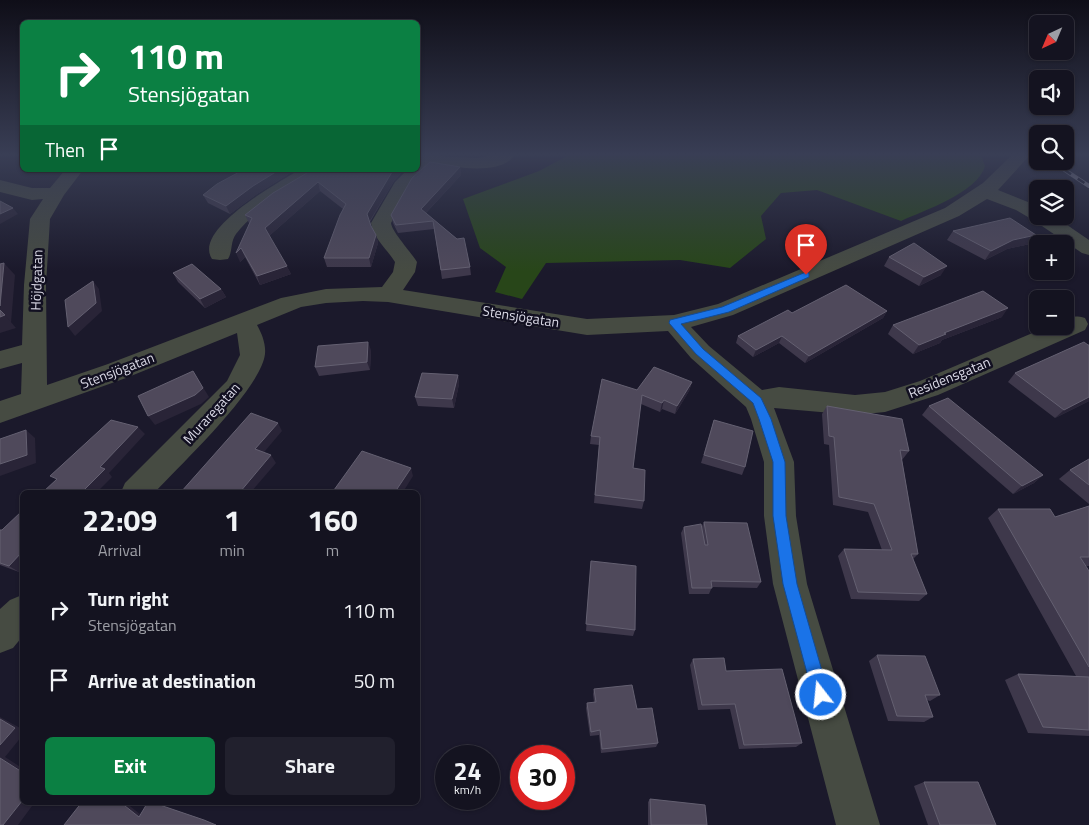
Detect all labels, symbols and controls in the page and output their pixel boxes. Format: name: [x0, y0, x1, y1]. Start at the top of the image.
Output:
north arrow: [1029, 15, 1074, 60]
map controls: [1029, 15, 1074, 335]
text: 110 m: [128, 29, 224, 83]
icon: right: [45, 40, 110, 105]
button: sound: [1029, 70, 1074, 115]
text: Stensjögatan: [128, 77, 250, 111]
button: search: [1029, 125, 1074, 170]
text: Then: [45, 135, 85, 164]
icon: arrive: [95, 135, 123, 163]
button: layers: [1029, 180, 1074, 225]
pin: [785, 224, 827, 275]
icon: arrive: [792, 231, 820, 259]
button: +: [1029, 235, 1074, 280]
street label: Höjdgatan: [24, 249, 48, 311]
button: −: [1029, 290, 1074, 335]
street label: Stensjögatan: [481, 300, 561, 332]
street label: Stensjögatan: [77, 346, 157, 394]
street label: Residensgatan: [905, 351, 993, 403]
street label: Muraregatan: [178, 378, 244, 448]
text: 22:09: [82, 497, 157, 543]
text: 1: [224, 497, 241, 543]
text: 160: [307, 497, 358, 543]
text: Arrival: [98, 538, 141, 562]
text: min: [219, 538, 245, 562]
text: m: [326, 538, 339, 562]
text: Turn right: [88, 584, 169, 613]
icon: right: [45, 596, 73, 624]
text: 110 m: [343, 596, 395, 625]
text: Stensjögatan: [88, 613, 177, 637]
icon: arrive: [45, 666, 73, 694]
text: Arrive at destination: [88, 666, 256, 695]
text: 50 m: [354, 666, 395, 695]
position arrow: [794, 668, 846, 720]
button: Exit: [45, 737, 215, 795]
button: Share: [225, 737, 395, 795]
speed limit sign: 30: [510, 745, 575, 810]
text: 24: [453, 752, 482, 790]
text: km/h: [454, 780, 481, 799]

